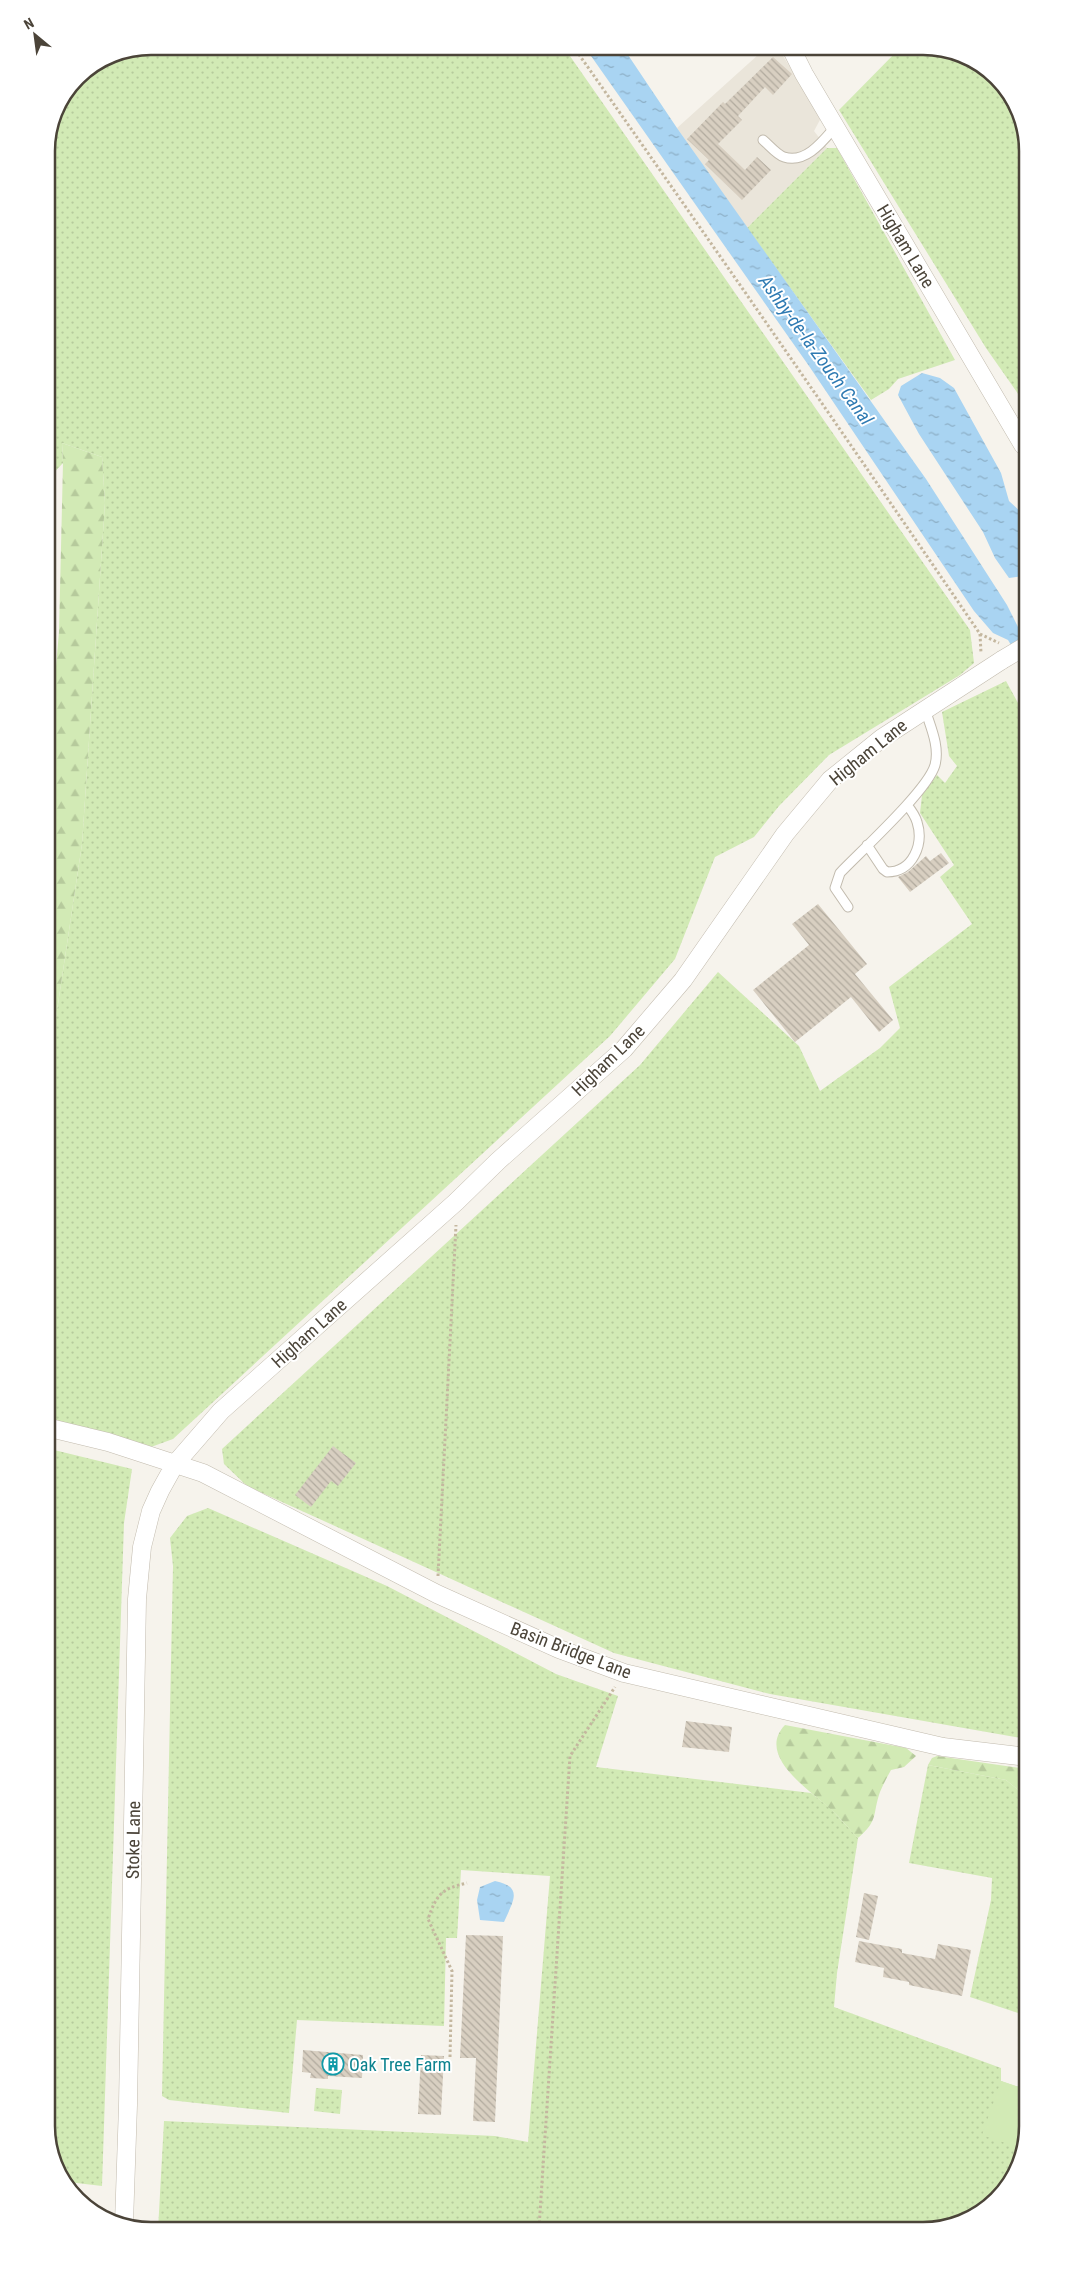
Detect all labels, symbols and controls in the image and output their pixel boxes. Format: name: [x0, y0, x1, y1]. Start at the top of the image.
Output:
north arrow: [10, 10, 60, 60]
text: N: [21, 15, 36, 33]
street label: Higham Lane: [873, 201, 939, 291]
water label: Ashby-de-la-Zouch Canal: [753, 270, 879, 430]
street label: Higham Lane: [825, 714, 911, 790]
street label: Higham Lane: [567, 1020, 649, 1100]
street label: Higham Lane: [267, 1294, 351, 1372]
street label: Basin Bridge Lane: [508, 1617, 634, 1683]
street label: Stoke Lane: [122, 1801, 144, 1879]
building icon: Oak Tree Farm: [321, 2052, 345, 2076]
place label: Oak Tree Farm: [349, 2054, 451, 2075]

